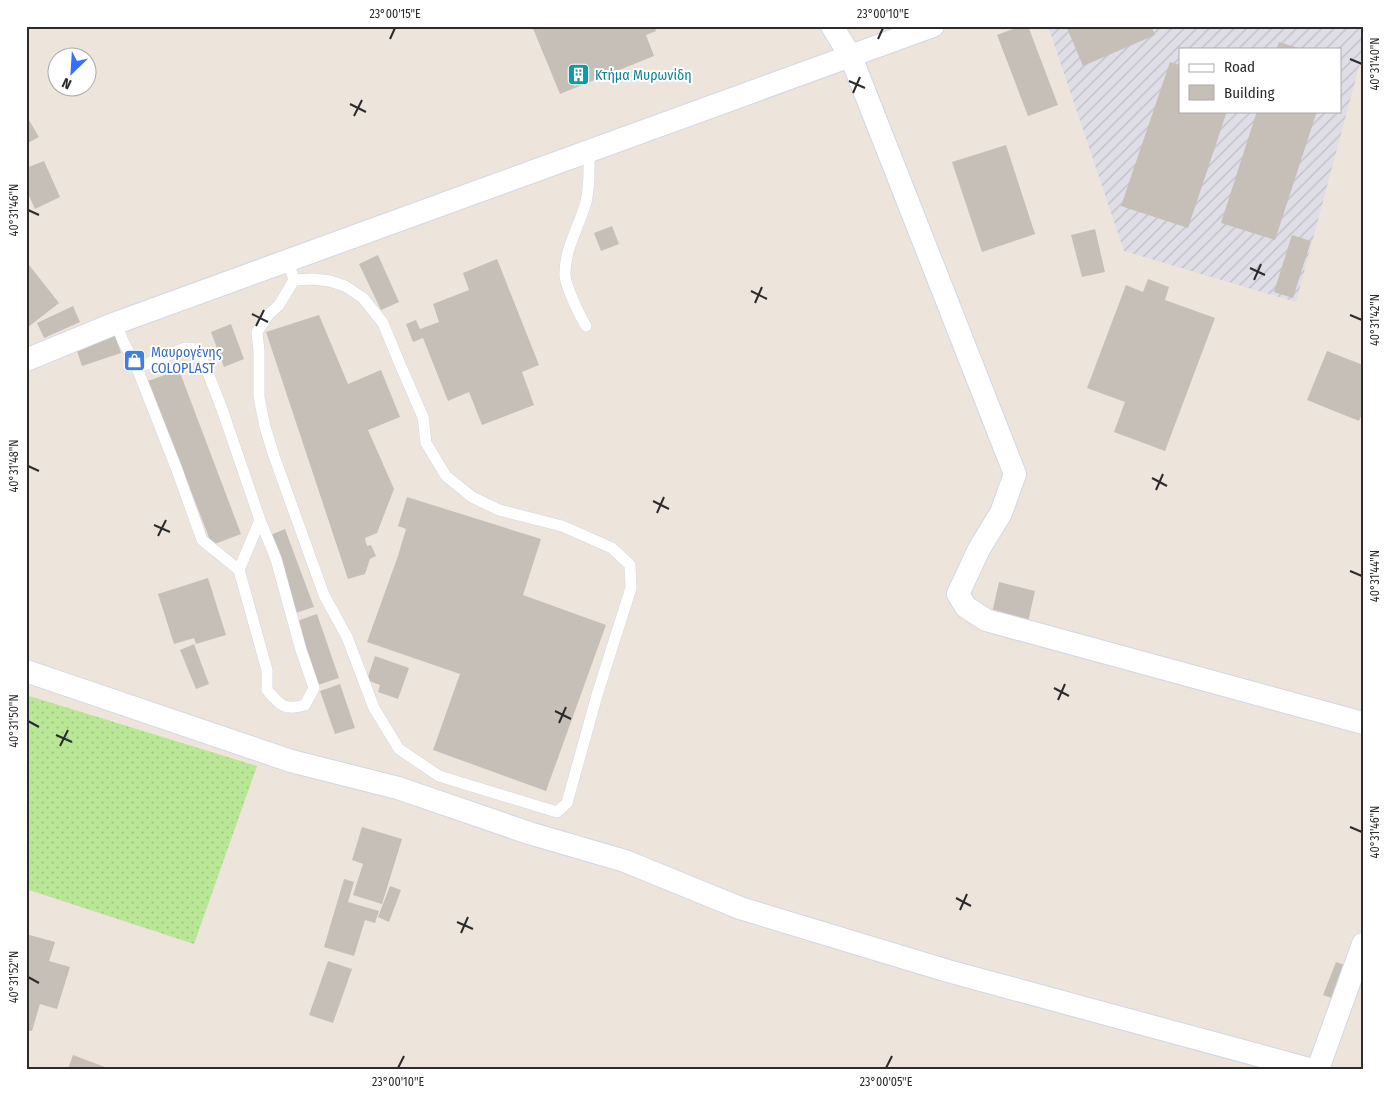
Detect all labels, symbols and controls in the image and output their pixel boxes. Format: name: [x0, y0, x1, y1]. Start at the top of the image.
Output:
text: 23°00'15"E: [369, 7, 421, 21]
text: 23°00'10"E: [857, 7, 909, 21]
text: 40°31'40"N: [1368, 37, 1382, 91]
north arrow: [48, 48, 98, 98]
legend: [1179, 48, 1342, 112]
text: Road: [1224, 58, 1255, 76]
building icon: Κτήμα Μυρωνίδη: [567, 63, 591, 87]
place label: Κτήμα Μυρωνίδη: [595, 67, 692, 84]
text: N: [59, 74, 74, 93]
text: Building: [1224, 84, 1275, 102]
text: 40°31'46"N: [7, 184, 21, 236]
text: 40°31'42"N: [1368, 294, 1382, 346]
place label: Μαυρογένης COLOPLAST: [151, 344, 222, 377]
shop icon: Μαυρογένης COLOPLAST: [123, 348, 147, 372]
text: 40°31'48"N: [7, 440, 21, 492]
text: 40°31'44"N: [1368, 550, 1382, 602]
text: 40°31'50"N: [7, 694, 21, 748]
text: 40°31'46"N: [1368, 806, 1382, 858]
text: 40°31'52"N: [7, 951, 21, 1003]
text: 23°00'10"E: [372, 1075, 424, 1089]
text: 23°00'05"E: [860, 1075, 913, 1089]

